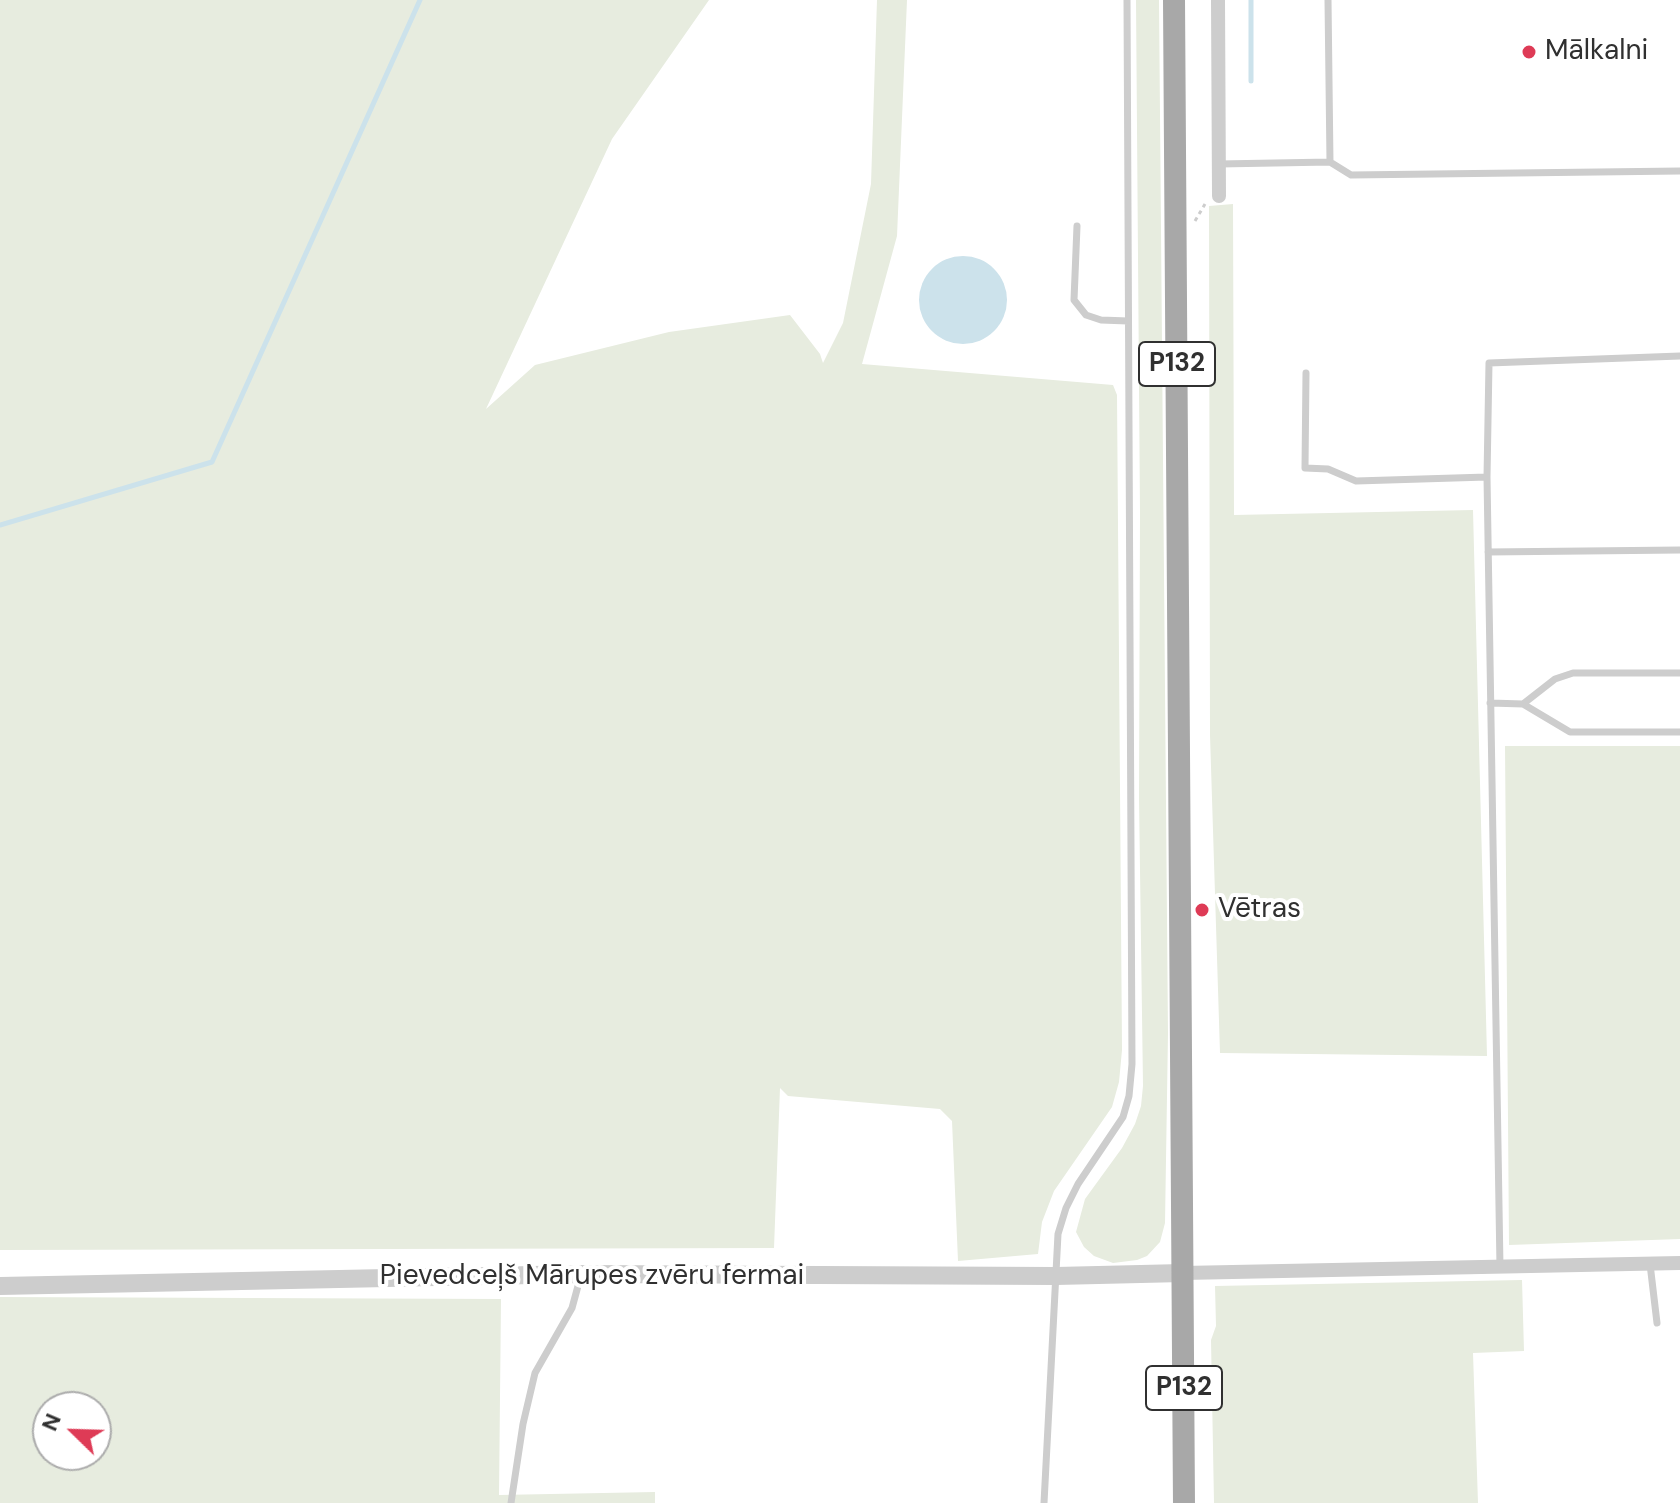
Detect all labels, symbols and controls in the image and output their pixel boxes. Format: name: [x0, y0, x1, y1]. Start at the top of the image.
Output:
place label: Mālkalni: [1545, 35, 1648, 69]
marker: Mālkalni: [1520, 43, 1538, 61]
road number: P132: [1139, 342, 1215, 386]
place label: Vētras: [1218, 893, 1301, 927]
marker: Vētras: [1193, 901, 1211, 919]
street label: Pievedceļš Mārupes zvēru fermai: [380, 1260, 804, 1294]
road number: P132: [1146, 1366, 1222, 1410]
north arrow: [32, 1391, 112, 1471]
text: N: [35, 1409, 68, 1435]

